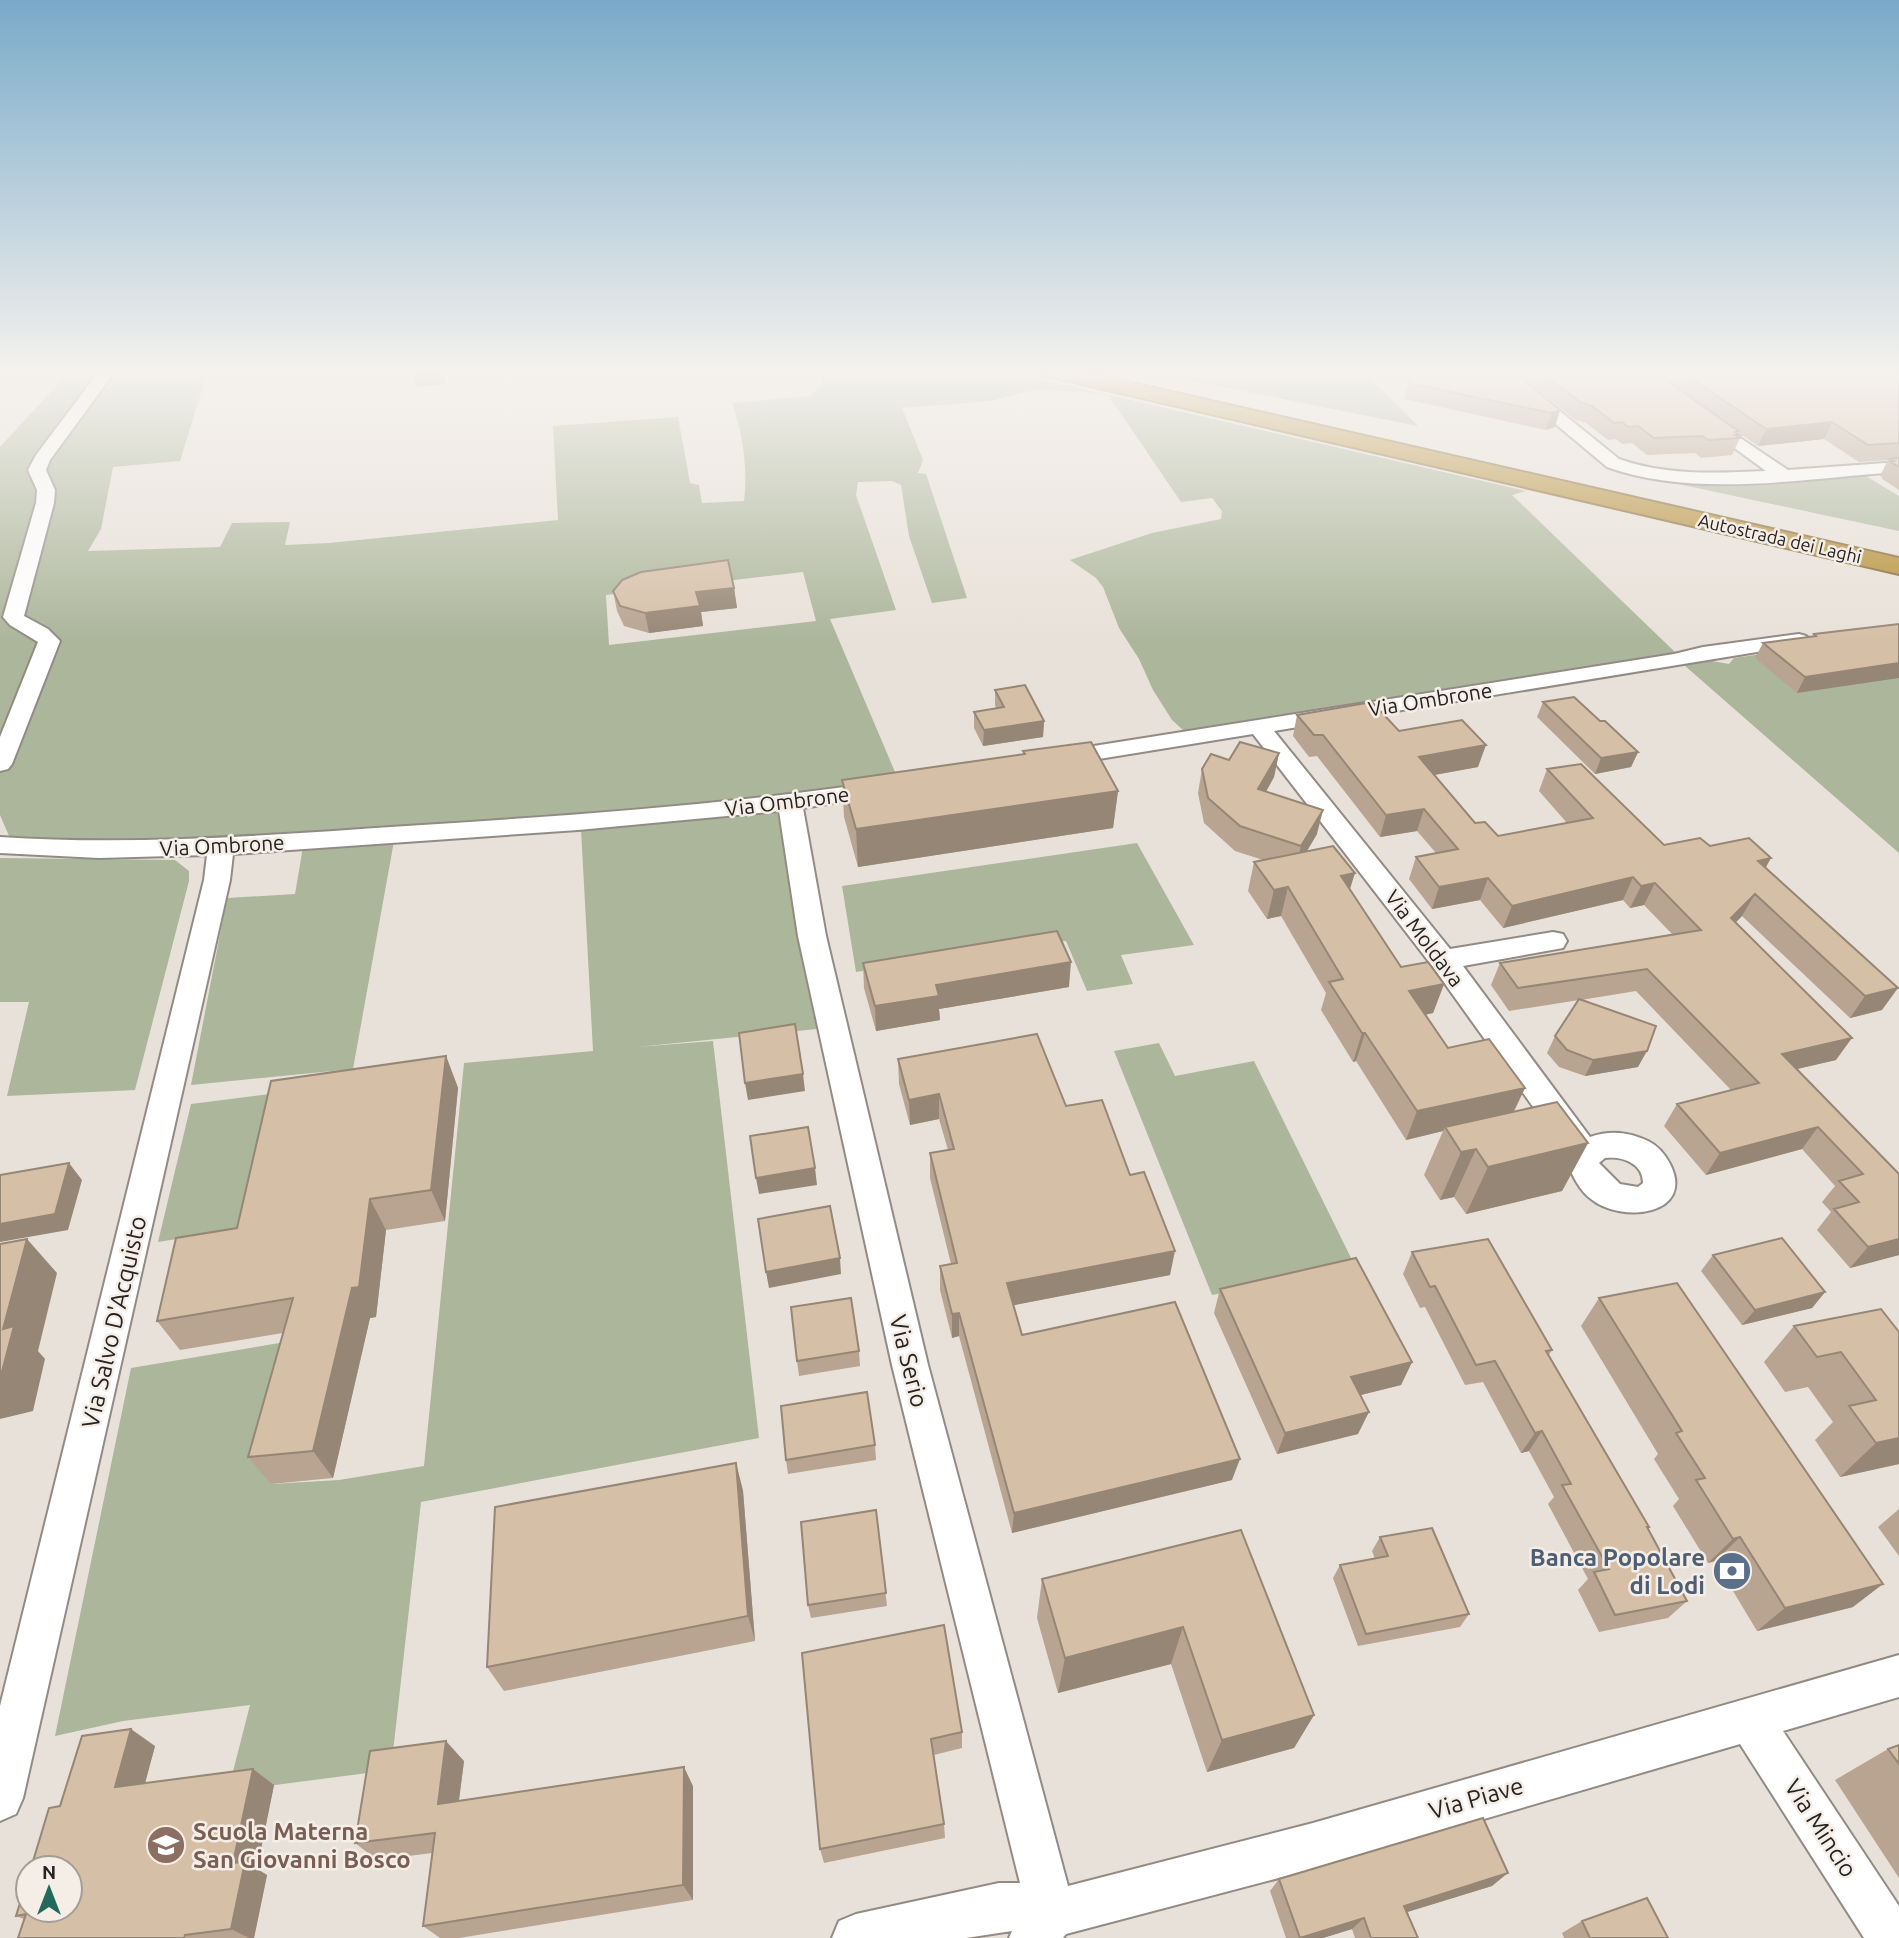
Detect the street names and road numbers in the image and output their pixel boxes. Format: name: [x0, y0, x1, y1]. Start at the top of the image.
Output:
street label: Autostrada dei Laghi: [1696, 509, 1864, 567]
street label: Via Ombrone: [1366, 677, 1494, 721]
street label: Via Ombrone: [723, 781, 851, 821]
street label: Via Ombrone: [159, 830, 285, 860]
street label: Via Moldava: [1381, 885, 1469, 991]
street label: Via Salvo D'Acquisto: [76, 1213, 152, 1431]
street label: Via Serio: [884, 1312, 934, 1410]
street label: Via Piave: [1426, 1772, 1526, 1824]
street label: Via Mincio: [1779, 1774, 1863, 1882]

